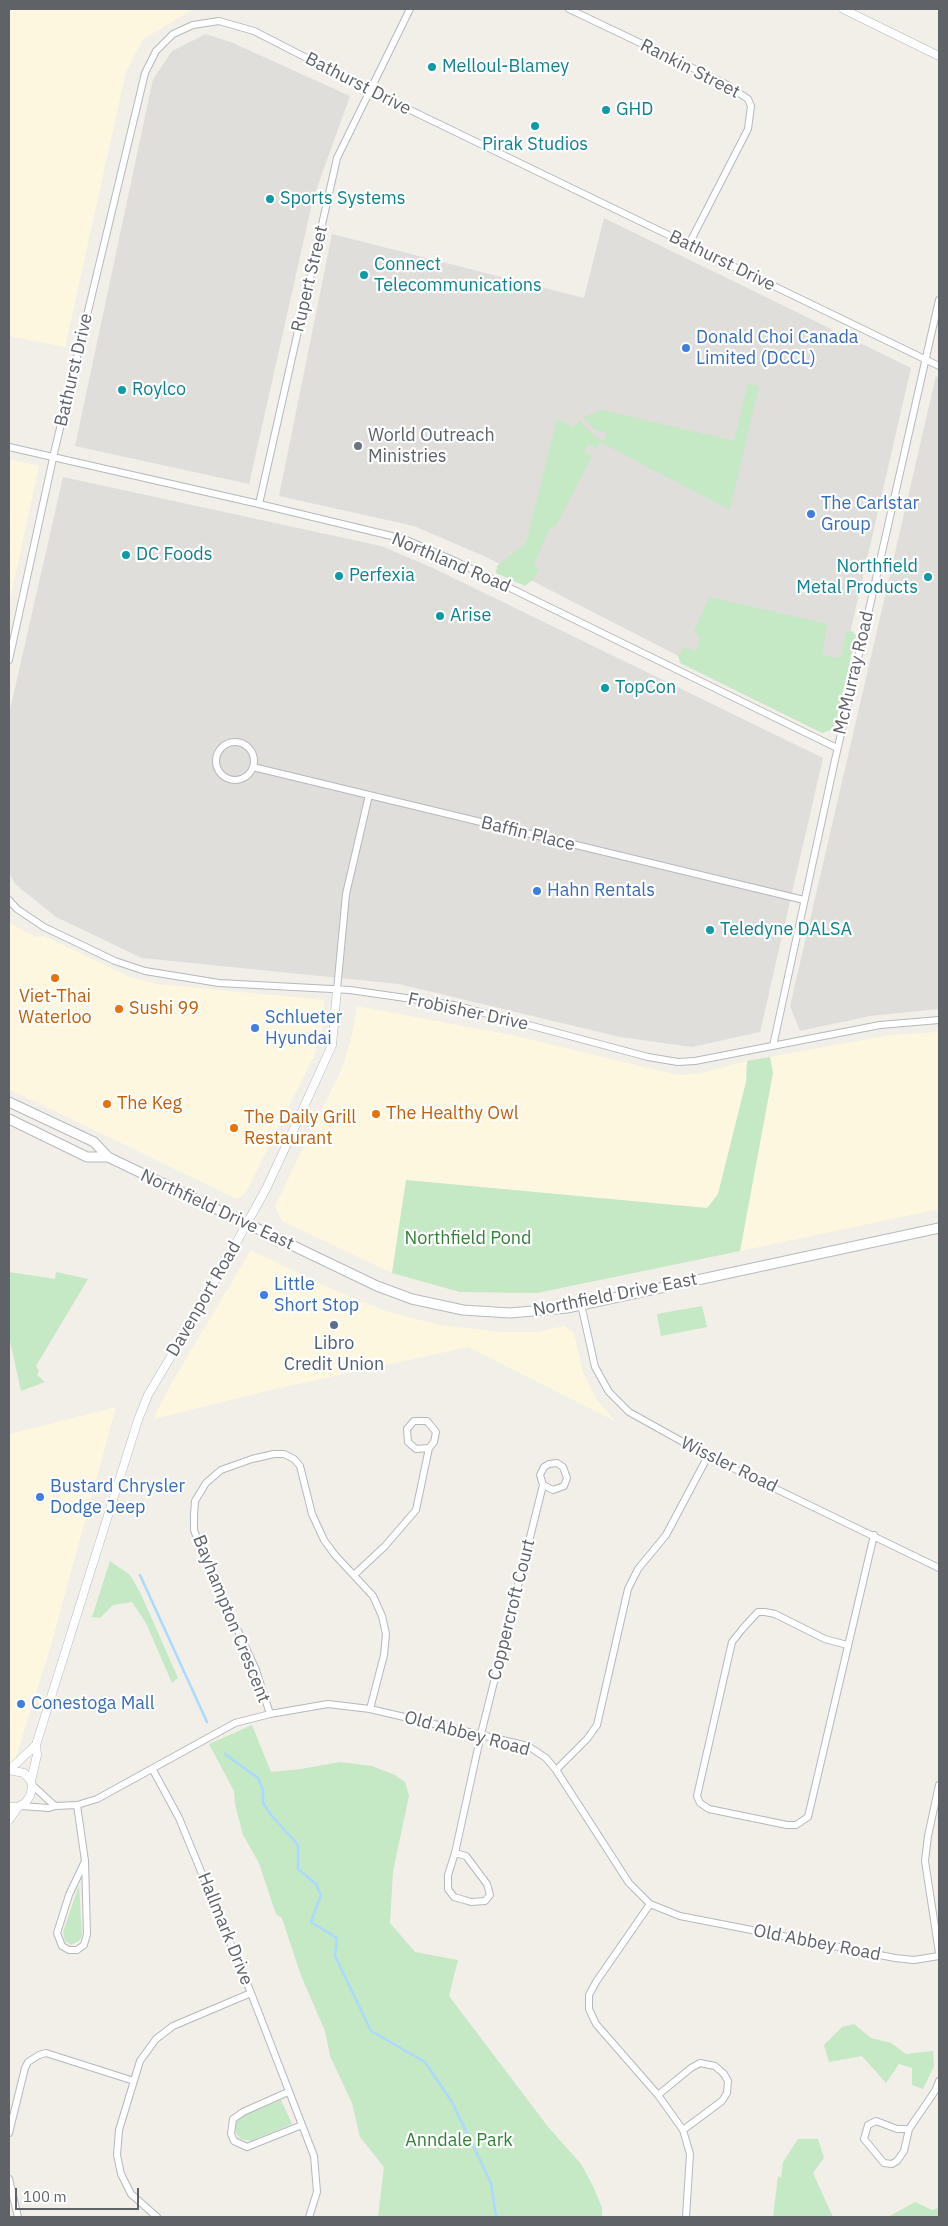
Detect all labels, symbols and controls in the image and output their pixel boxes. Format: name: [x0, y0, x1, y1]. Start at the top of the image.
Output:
street label: Rankin Street: [637, 35, 743, 103]
street label: Bathurst Drive: [302, 48, 414, 120]
place label: Melloul-Blamey: [442, 56, 569, 78]
marker: Melloul-Blamey: [426, 61, 438, 73]
place label: GHD: [616, 99, 653, 121]
marker: GHD: [600, 104, 612, 116]
marker: Pirak Studios: [529, 120, 541, 132]
place label: Pirak Studios: [482, 134, 588, 156]
place label: Sports Systems: [280, 188, 406, 210]
marker: Sports Systems: [264, 193, 276, 205]
street label: Rupert Street: [287, 224, 333, 334]
street label: Bathurst Drive: [665, 226, 779, 296]
place label: Connect Telecommunications: [374, 254, 542, 296]
marker: Connect Telecommunications: [358, 269, 370, 281]
street label: Bathurst Drive: [50, 311, 98, 429]
place label: Donald Choi Canada Limited (DCCL): [696, 327, 858, 369]
marker: Donald Choi Canada Limited (DCCL): [680, 342, 692, 354]
place label: Roylco: [132, 379, 186, 401]
marker: Roylco: [116, 384, 128, 396]
place label: World Outreach Ministries: [368, 425, 495, 468]
marker: World Outreach Ministries: [352, 440, 364, 452]
place label: The Carlstar Group: [821, 493, 919, 536]
marker: The Carlstar Group: [805, 508, 817, 520]
street label: Northland Road: [388, 528, 514, 598]
place label: DC Foods: [136, 544, 212, 566]
marker: DC Foods: [120, 549, 132, 561]
place label: Northfield Metal Products: [796, 556, 918, 598]
place label: Perfexia: [349, 565, 415, 587]
marker: Perfexia: [333, 570, 345, 582]
marker: Northfield Metal Products: [922, 571, 934, 583]
place label: Arise: [450, 605, 491, 627]
street label: McMurray Road: [829, 609, 879, 737]
marker: Arise: [434, 610, 446, 622]
place label: TopCon: [615, 677, 676, 699]
marker: TopCon: [599, 682, 611, 694]
street label: Baffin Place: [479, 812, 577, 856]
place label: Hahn Rentals: [547, 880, 655, 902]
marker: Hahn Rentals: [531, 885, 543, 897]
place label: Teledyne DALSA: [720, 919, 852, 941]
marker: Teledyne DALSA: [704, 924, 716, 936]
marker: Viet-Thai Waterloo: [49, 972, 61, 984]
place label: Viet-Thai Waterloo: [18, 986, 92, 1028]
street label: Frobisher Drive: [406, 989, 530, 1035]
place label: Sushi 99: [129, 998, 199, 1020]
marker: Sushi 99: [113, 1003, 125, 1015]
place label: Schlueter Hyundai: [265, 1007, 342, 1050]
marker: Schlueter Hyundai: [249, 1022, 261, 1034]
place label: The Keg: [117, 1093, 182, 1115]
marker: The Keg: [101, 1098, 113, 1110]
place label: The Healthy Owl: [386, 1103, 519, 1125]
place label: The Daily Grill Restaurant: [244, 1107, 356, 1150]
marker: The Healthy Owl: [370, 1108, 382, 1120]
marker: The Daily Grill Restaurant: [228, 1122, 240, 1134]
street label: Northfield Drive East: [137, 1165, 297, 1255]
park label: Northfield Pond: [405, 1228, 531, 1250]
street label: Davenport Road: [162, 1238, 246, 1360]
street label: Northfield Drive East: [531, 1268, 699, 1322]
place label: Little Short Stop: [274, 1274, 359, 1316]
marker: Little Short Stop: [258, 1289, 270, 1301]
marker: Libro Credit Union: [328, 1319, 340, 1331]
place label: Libro Credit Union: [284, 1333, 384, 1376]
street label: Wissler Road: [677, 1432, 781, 1498]
place label: Bustard Chrysler Dodge Jeep: [50, 1476, 185, 1518]
marker: Bustard Chrysler Dodge Jeep: [34, 1491, 46, 1503]
street label: Bayhampton Crescent: [188, 1532, 274, 1706]
street label: Coppercroft Court: [484, 1537, 540, 1683]
place label: Conestoga Mall: [31, 1693, 155, 1715]
marker: Conestoga Mall: [15, 1698, 27, 1710]
street label: Old Abbey Road: [402, 1707, 532, 1761]
street label: Hallmark Drive: [193, 1870, 257, 1988]
street label: Old Abbey Road: [752, 1920, 882, 1966]
park label: Anndale Park: [405, 2130, 513, 2152]
scale bar: [18, 2178, 141, 2210]
text: 100 m: [23, 2187, 67, 2206]

